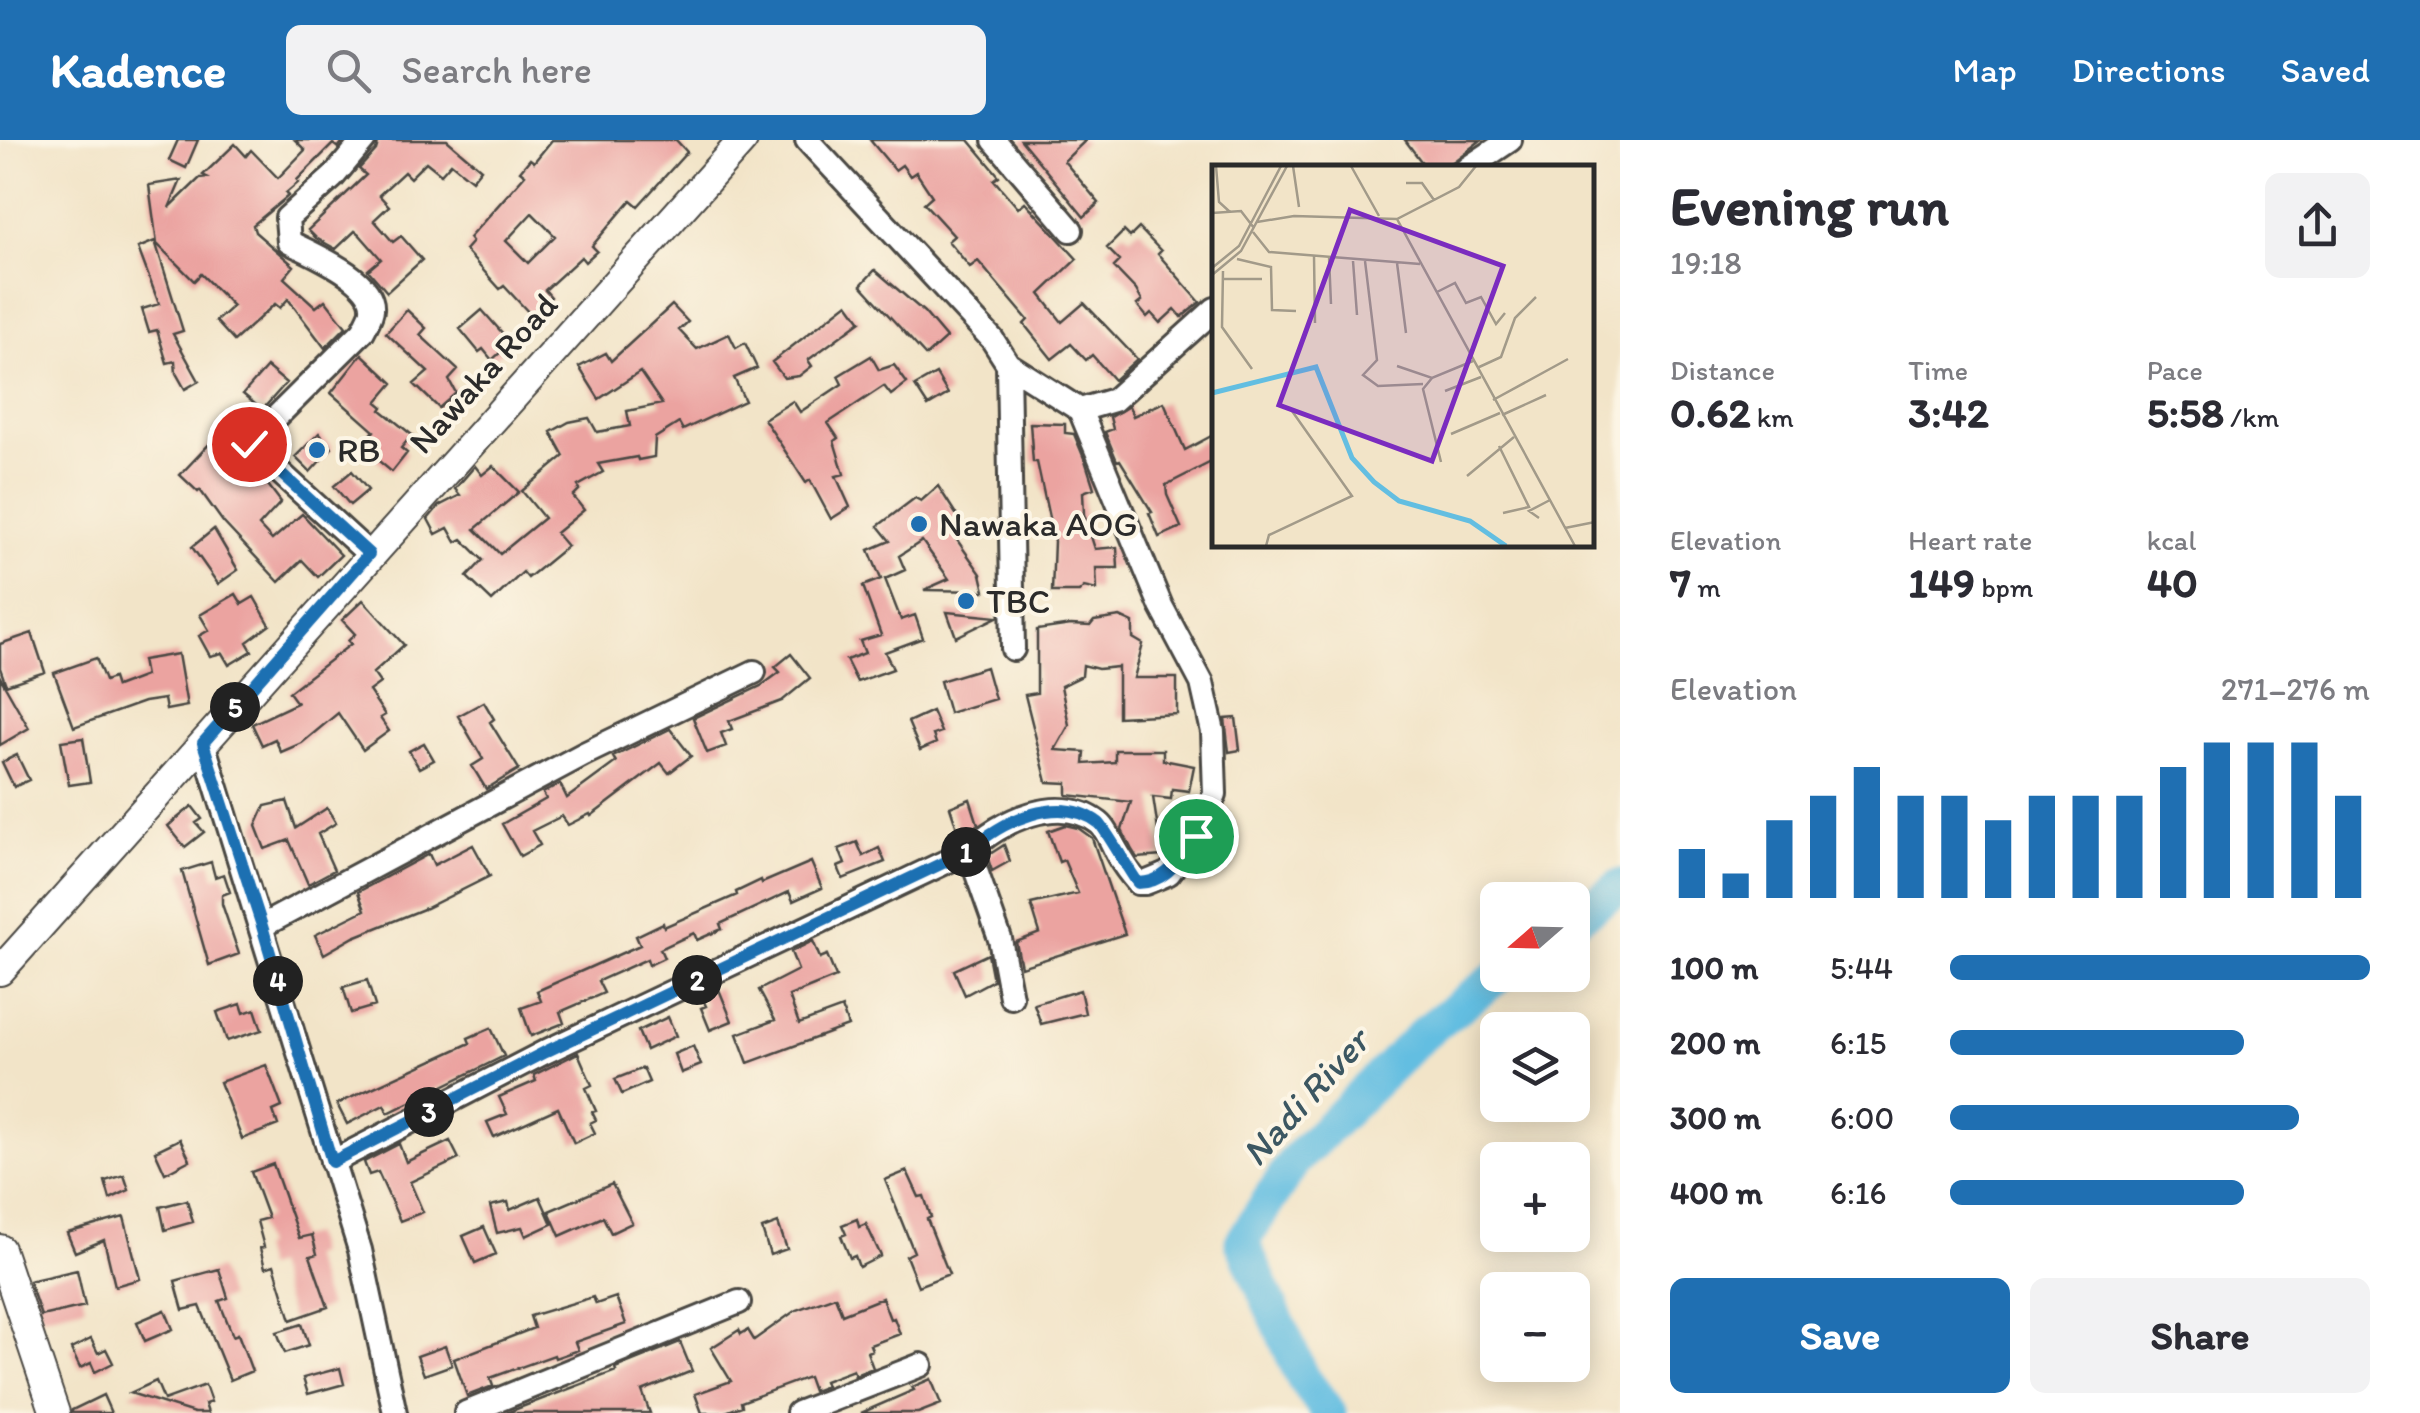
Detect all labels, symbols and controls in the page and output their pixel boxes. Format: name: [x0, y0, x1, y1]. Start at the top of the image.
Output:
search box: [286, 25, 986, 115]
text: Kadence: [50, 41, 226, 99]
icon: search: [321, 43, 376, 98]
text: Search here: [401, 47, 592, 93]
text: Map: [1953, 49, 2017, 91]
text: Directions: [2072, 49, 2226, 91]
text: Saved: [2281, 49, 2370, 91]
inset map: [1212, 165, 1595, 548]
text: Evening run: [1670, 173, 1949, 239]
button: share: [2265, 173, 2370, 278]
text: 19:18: [1670, 244, 1742, 282]
street label: Nawaka Road: [400, 284, 566, 462]
text: Distance: [1670, 353, 1775, 387]
text: Time: [1908, 353, 1968, 387]
text: Pace: [2147, 353, 2203, 387]
text: 0.62: [1670, 387, 1751, 438]
text: 3:42: [1908, 387, 1989, 438]
text: 5:58: [2147, 387, 2224, 438]
text: km: [1751, 400, 1794, 434]
text: /km: [2224, 400, 2279, 434]
pin: [207, 402, 292, 487]
icon: check: [222, 417, 277, 472]
place label: RB: [337, 429, 380, 471]
marker: RB: [306, 439, 328, 461]
place label: Nawaka AOG: [939, 503, 1138, 545]
marker: Nawaka AOG: [908, 513, 930, 535]
text: Elevation: [1670, 523, 1781, 557]
text: Heart rate: [1908, 523, 2032, 557]
text: kcal: [2147, 523, 2196, 557]
text: 7: [1670, 557, 1691, 608]
text: 149: [1908, 557, 1975, 608]
text: 40: [2147, 557, 2198, 608]
text: m: [1691, 570, 1721, 604]
text: bpm: [1975, 570, 2033, 604]
place label: TBC: [986, 580, 1050, 622]
marker: TBC: [955, 590, 977, 612]
text: Elevation: [1670, 670, 1797, 708]
text: 271–276 m: [2221, 670, 2370, 708]
pin: 5: [210, 682, 260, 732]
text: 5: [228, 690, 242, 724]
pin: [1154, 794, 1239, 879]
icon: arrive: [1169, 809, 1224, 864]
pin: 1: [941, 827, 991, 877]
text: 1: [960, 835, 973, 869]
north arrow: [1480, 882, 1590, 992]
map controls: [1480, 882, 1590, 1382]
text: 100 m: [1670, 949, 1758, 987]
text: 5:44: [1830, 949, 1893, 987]
pin: 2: [672, 955, 722, 1005]
pin: 4: [253, 956, 303, 1006]
text: 2: [690, 963, 704, 997]
text: 4: [270, 964, 286, 998]
button: layers: [1480, 1012, 1590, 1122]
water label: Nadi River: [1231, 1016, 1381, 1175]
text: 200 m: [1670, 1024, 1760, 1062]
text: 6:15: [1830, 1024, 1886, 1062]
pin: 3: [404, 1087, 454, 1137]
text: 3: [421, 1095, 437, 1129]
text: 300 m: [1670, 1099, 1761, 1137]
text: 6:00: [1830, 1099, 1894, 1137]
button: +: [1480, 1142, 1590, 1252]
text: 400 m: [1670, 1174, 1763, 1212]
text: 6:16: [1830, 1174, 1887, 1212]
button: −: [1480, 1272, 1590, 1382]
button: Save: [1670, 1278, 2010, 1393]
button: Share: [2030, 1278, 2370, 1393]

